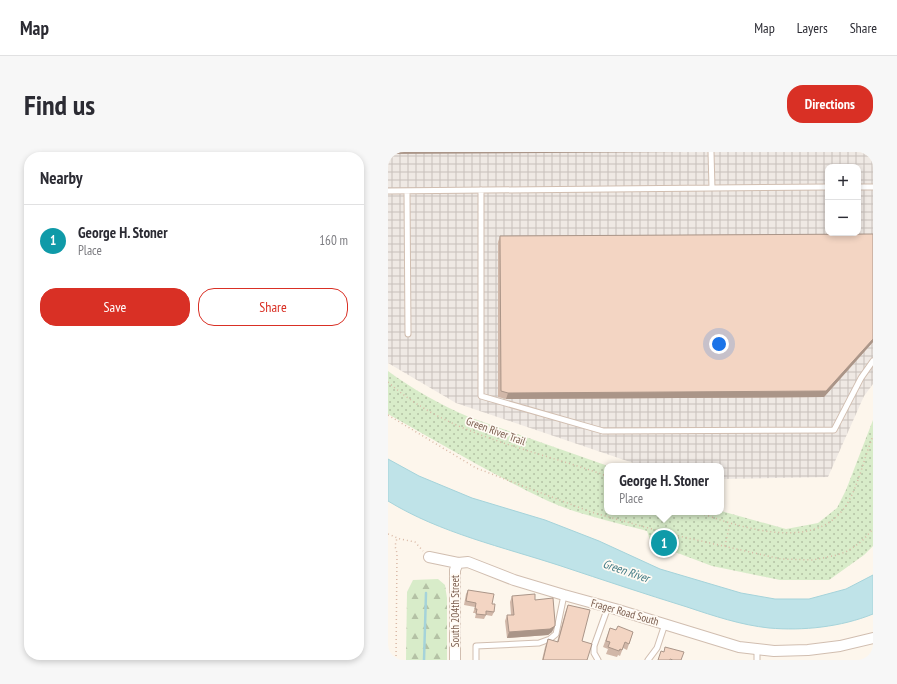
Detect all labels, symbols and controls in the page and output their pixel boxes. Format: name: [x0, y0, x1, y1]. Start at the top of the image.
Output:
text: Map: [20, 16, 49, 40]
text: Map: [754, 19, 775, 37]
text: Layers: [797, 19, 828, 37]
text: Share: [850, 19, 877, 37]
button: Directions: [787, 85, 873, 123]
text: Find us: [24, 86, 95, 123]
map controls: [825, 164, 861, 236]
button: +: [825, 164, 861, 200]
text: Nearby: [40, 167, 83, 189]
button: −: [825, 200, 861, 236]
text: George H. Stoner: [78, 223, 168, 242]
text: 1: [50, 232, 56, 249]
text: 160 m: [319, 232, 348, 249]
text: Place: [78, 242, 102, 259]
button: Save: [40, 288, 190, 326]
button: Share: [198, 288, 348, 326]
your location: [709, 334, 729, 354]
street label: Green River Trail: [464, 414, 528, 448]
popup: [604, 463, 724, 515]
text: George H. Stoner: [619, 471, 709, 490]
text: Place: [619, 490, 643, 507]
pin: 1: [651, 528, 677, 558]
water label: Green River: [601, 556, 653, 586]
street label: South 204th Street: [448, 575, 462, 647]
street label: Frager Road South: [590, 596, 661, 628]

